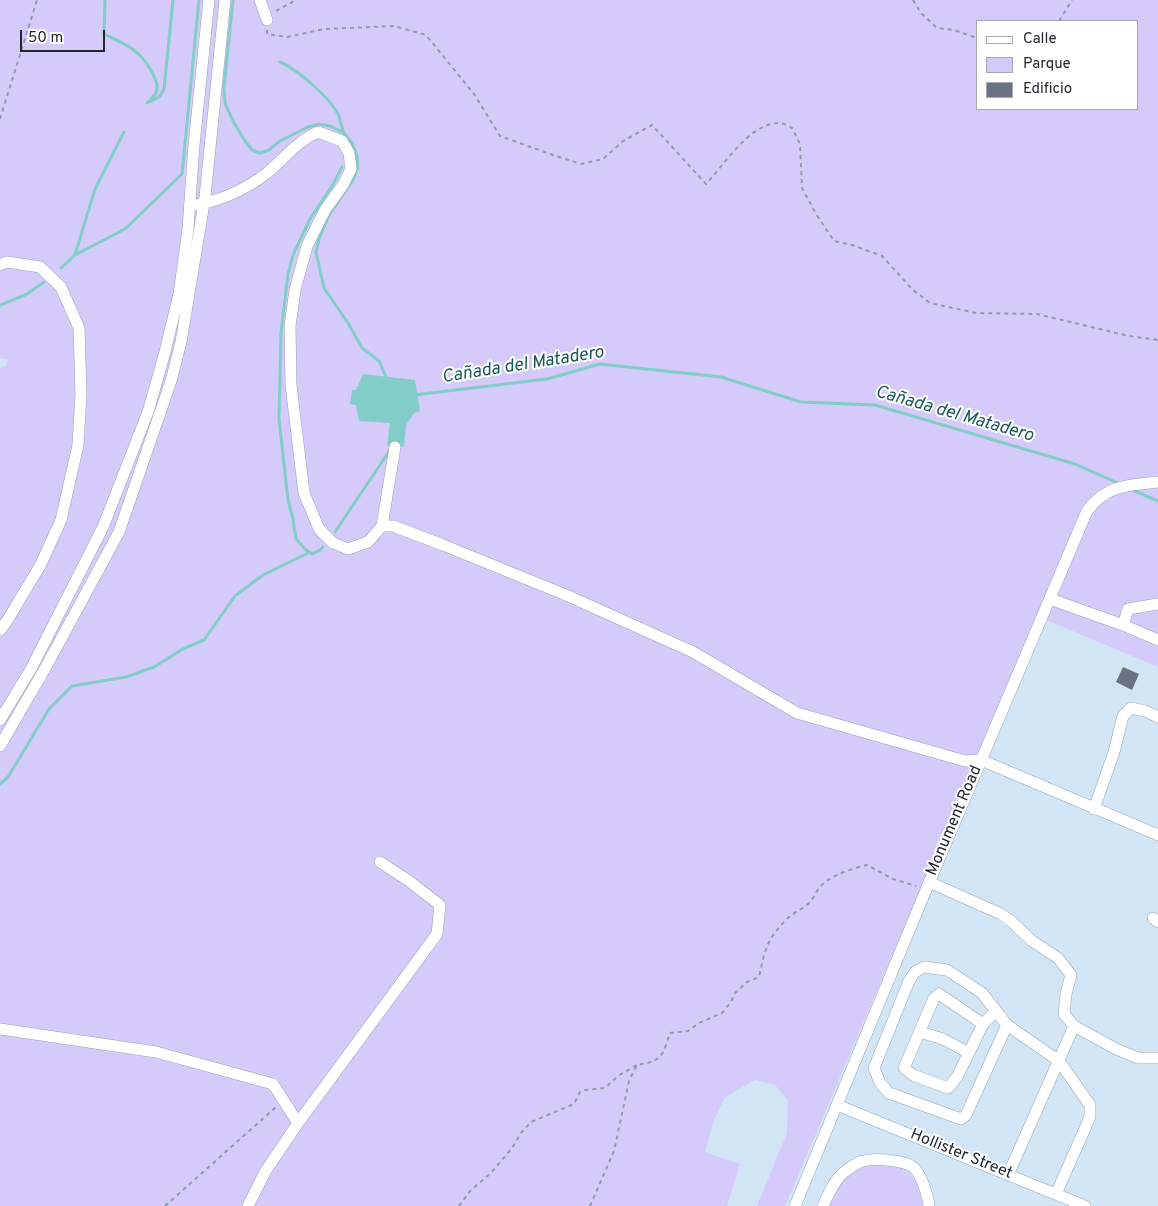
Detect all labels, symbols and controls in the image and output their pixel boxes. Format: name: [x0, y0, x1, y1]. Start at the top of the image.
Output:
scale bar: [22, 20, 108, 52]
legend: [976, 20, 1138, 110]
text: 50 m: [28, 29, 63, 48]
text: Calle: [1023, 30, 1057, 49]
text: Parque: [1023, 55, 1071, 74]
text: Edificio: [1023, 80, 1072, 99]
water label: Cañada del Matadero: [441, 343, 605, 389]
water label: Cañada del Matadero: [872, 382, 1036, 448]
street label: Monument Road: [923, 763, 987, 879]
street label: Hollister Street: [907, 1126, 1015, 1184]

